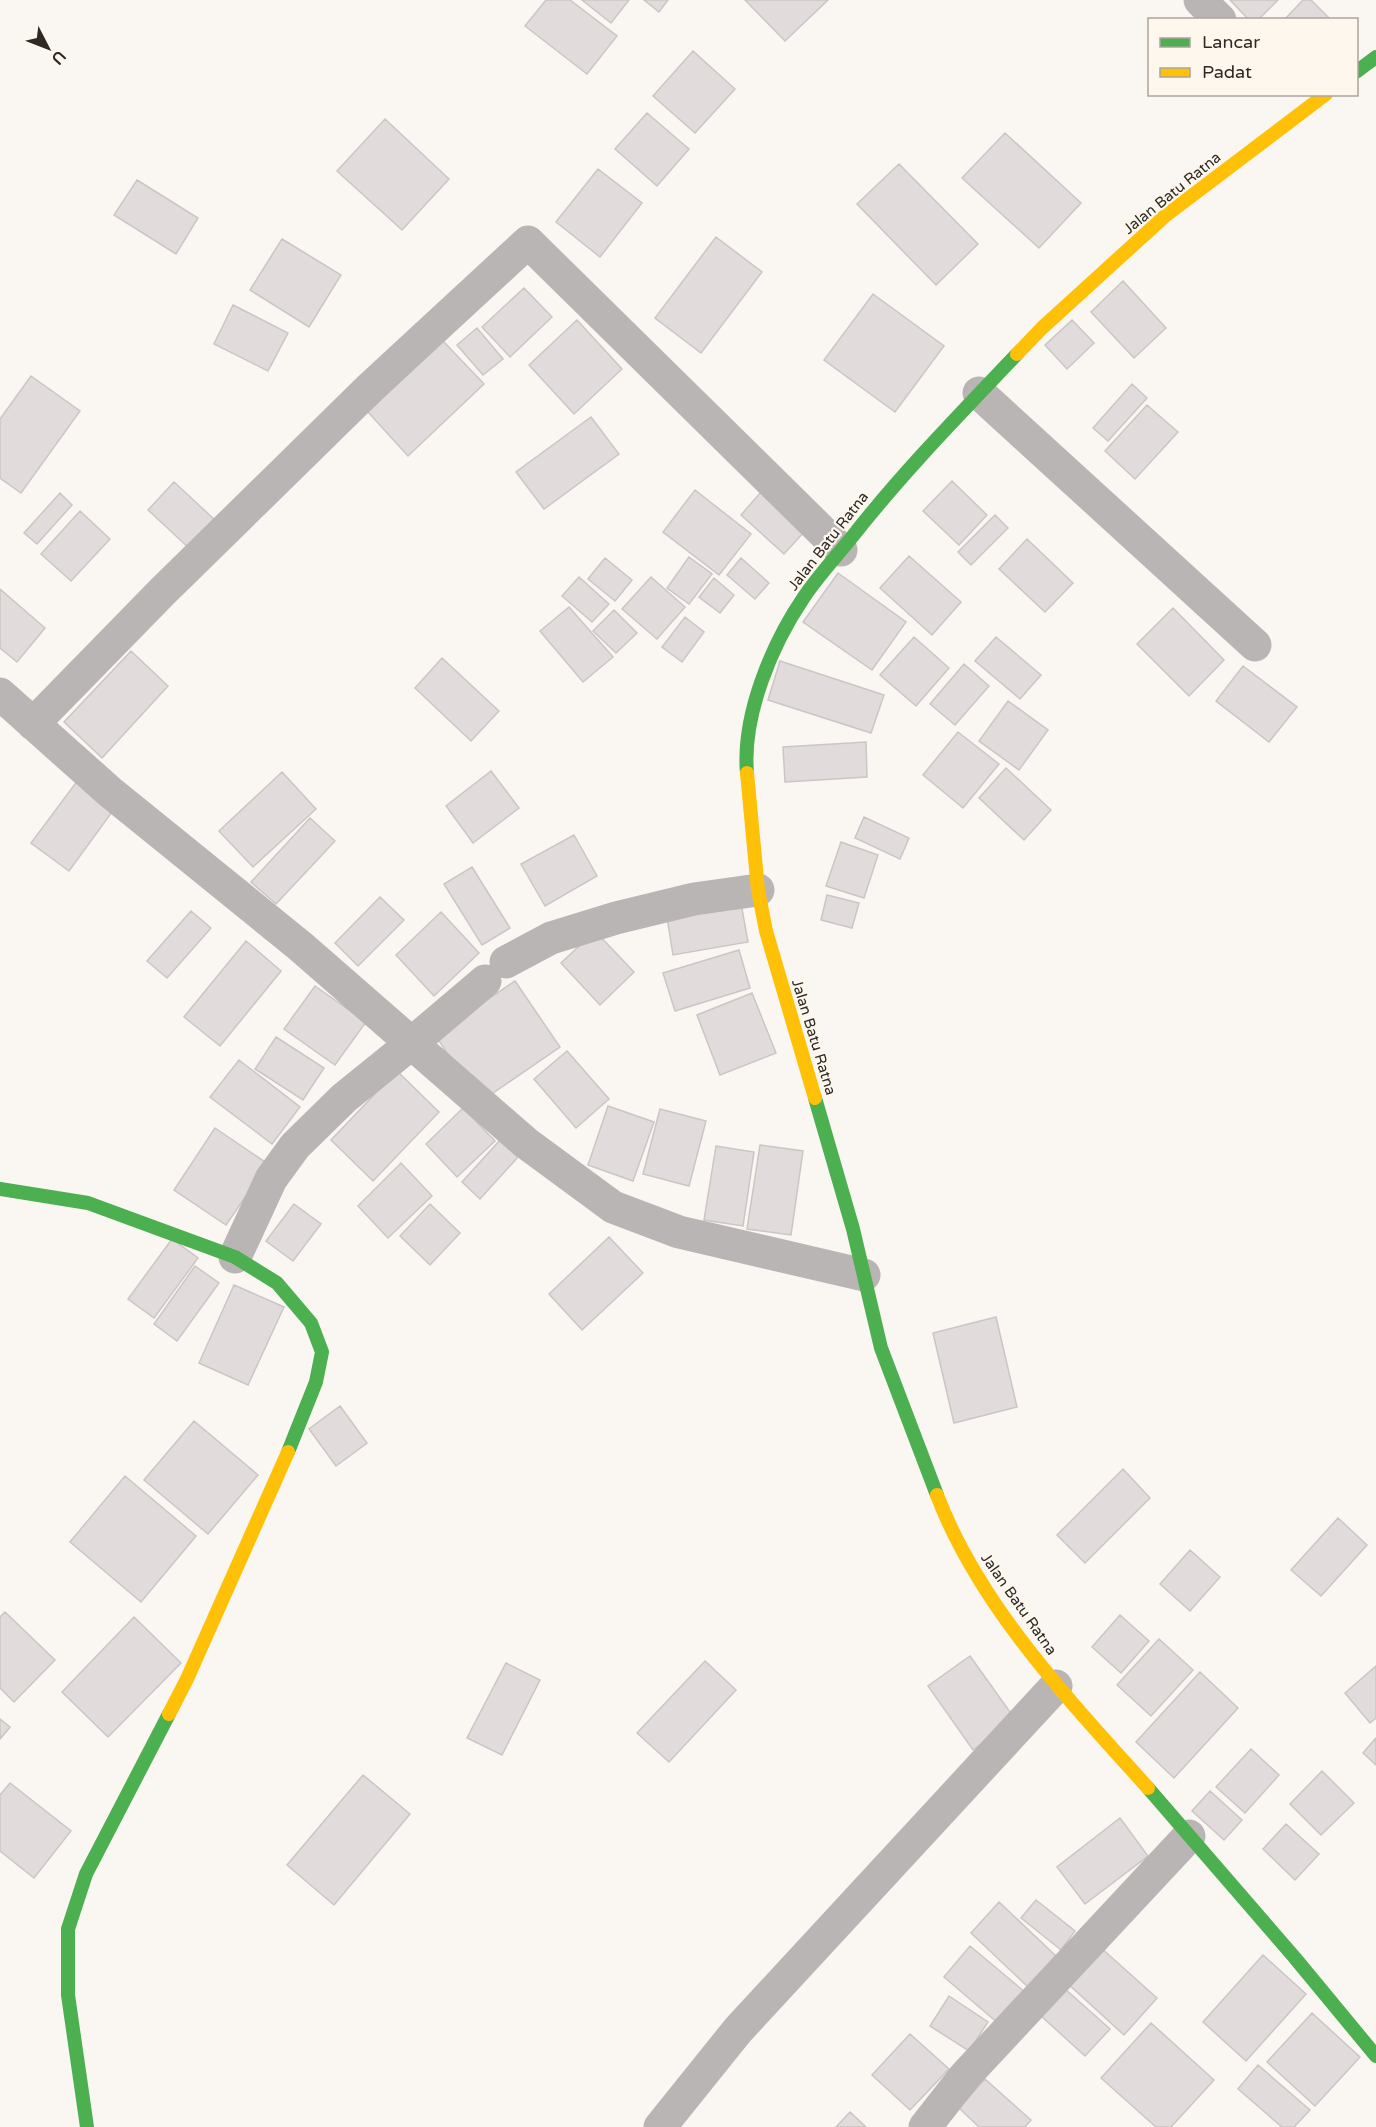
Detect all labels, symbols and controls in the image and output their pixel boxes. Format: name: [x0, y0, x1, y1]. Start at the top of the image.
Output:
north arrow: [18, 18, 78, 78]
legend: [1148, 18, 1358, 96]
text: Lancar: [1202, 31, 1260, 53]
text: U: [47, 46, 70, 69]
text: Padat: [1202, 61, 1252, 83]
street label: Jalan Batu Ratna: [1120, 148, 1224, 238]
street label: Jalan Batu Ratna: [784, 488, 872, 594]
street label: Jalan Batu Ratna: [788, 977, 840, 1097]
street label: Jalan Batu Ratna: [977, 1550, 1061, 1658]

